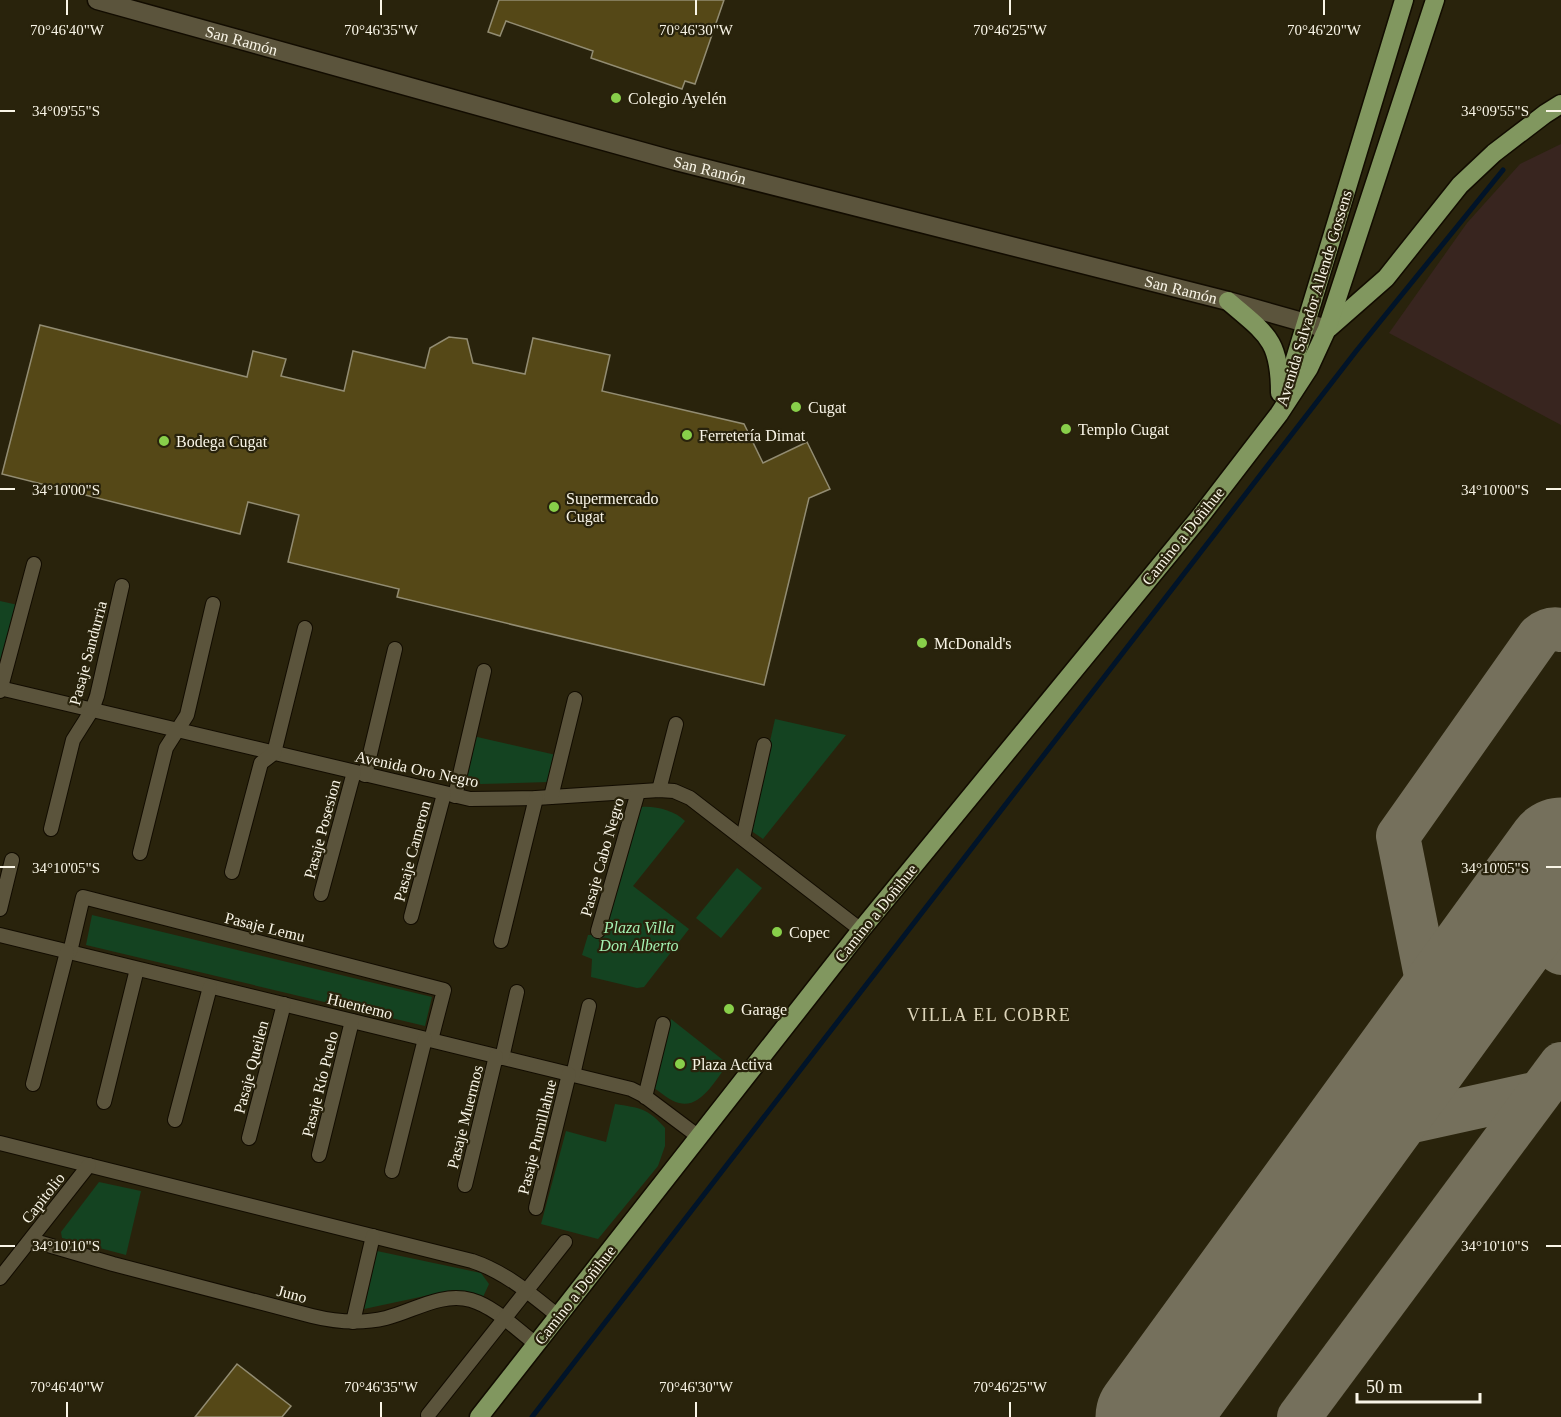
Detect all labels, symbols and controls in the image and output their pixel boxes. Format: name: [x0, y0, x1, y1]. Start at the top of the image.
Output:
text: 70°46'40"W: [30, 22, 105, 38]
street label: San Ramón: [203, 22, 280, 58]
text: 70°46'35"W: [344, 22, 419, 38]
text: 70°46'30"W: [659, 22, 734, 38]
text: 70°46'25"W: [973, 22, 1048, 38]
text: 70°46'20"W: [1287, 22, 1362, 38]
place label: Colegio Ayelén: [628, 90, 727, 108]
marker: Colegio Ayelén: [609, 91, 623, 105]
text: 34°09'55"S: [32, 103, 100, 119]
text: 34°09'55"S: [1461, 103, 1529, 119]
street label: San Ramón: [672, 152, 748, 187]
street label: Avenida Salvador Allende Gossens: [1273, 188, 1355, 408]
street label: San Ramón: [1143, 272, 1219, 306]
place label: Cugat: [808, 399, 847, 417]
marker: Cugat: [789, 400, 803, 414]
place label: Templo Cugat: [1078, 421, 1169, 439]
marker: Templo Cugat: [1059, 422, 1073, 436]
place label: Ferretería Dimat: [699, 427, 806, 444]
marker: Ferretería Dimat: [680, 428, 694, 442]
place label: Bodega Cugat: [176, 433, 268, 451]
marker: Bodega Cugat: [157, 434, 171, 448]
text: 34°10'00"S: [32, 482, 100, 498]
text: 34°10'00"S: [1461, 482, 1529, 498]
street label: Camino a Doñihue: [1138, 484, 1228, 588]
place label: Supermercado Cugat: [566, 490, 658, 526]
marker: Supermercado Cugat: [547, 500, 561, 514]
street label: Pasaje Sandurria: [66, 599, 111, 707]
place label: McDonald's: [934, 635, 1012, 652]
marker: McDonald's: [915, 636, 929, 650]
street label: Avenida Oro Negro: [353, 748, 480, 791]
street label: Pasaje Posesion: [301, 778, 344, 881]
street label: Pasaje Cabo Negro: [577, 796, 628, 919]
street label: Pasaje Cameron: [390, 799, 435, 903]
text: 34°10'05"S: [32, 860, 100, 876]
text: 34°10'05"S: [1461, 860, 1529, 876]
street label: Camino a Doñihue: [831, 861, 921, 965]
street label: Pasaje Lemu: [223, 909, 307, 946]
park label: Plaza Villa Don Alberto: [598, 919, 679, 954]
place label: Copec: [789, 924, 830, 942]
marker: Copec: [770, 925, 784, 939]
street label: Huentemo: [326, 990, 394, 1022]
place label: Garage: [741, 1001, 787, 1019]
marker: Garage: [722, 1002, 736, 1016]
district label: VILLA EL COBRE: [907, 1005, 1071, 1025]
street label: Pasaje Queilen: [230, 1019, 273, 1116]
street label: Pasaje Río Puelo: [299, 1029, 342, 1139]
place label: Plaza Activa: [692, 1056, 772, 1073]
marker: Plaza Activa: [673, 1057, 687, 1071]
street label: Pasaje Muermos: [444, 1063, 487, 1171]
street label: Pasaje Pumillahue: [515, 1078, 560, 1196]
street label: Capitolio: [18, 1169, 69, 1227]
text: 34°10'10"S: [32, 1238, 100, 1254]
text: 34°10'10"S: [1461, 1238, 1529, 1254]
street label: Camino a Doñihue: [531, 1242, 619, 1348]
street label: Juno: [275, 1282, 309, 1306]
scale bar: [1357, 1366, 1480, 1404]
text: 50 m: [1366, 1377, 1403, 1397]
text: 70°46'40"W: [30, 1379, 105, 1395]
text: 70°46'35"W: [344, 1379, 419, 1395]
text: 70°46'30"W: [659, 1379, 734, 1395]
text: 70°46'25"W: [973, 1379, 1048, 1395]

